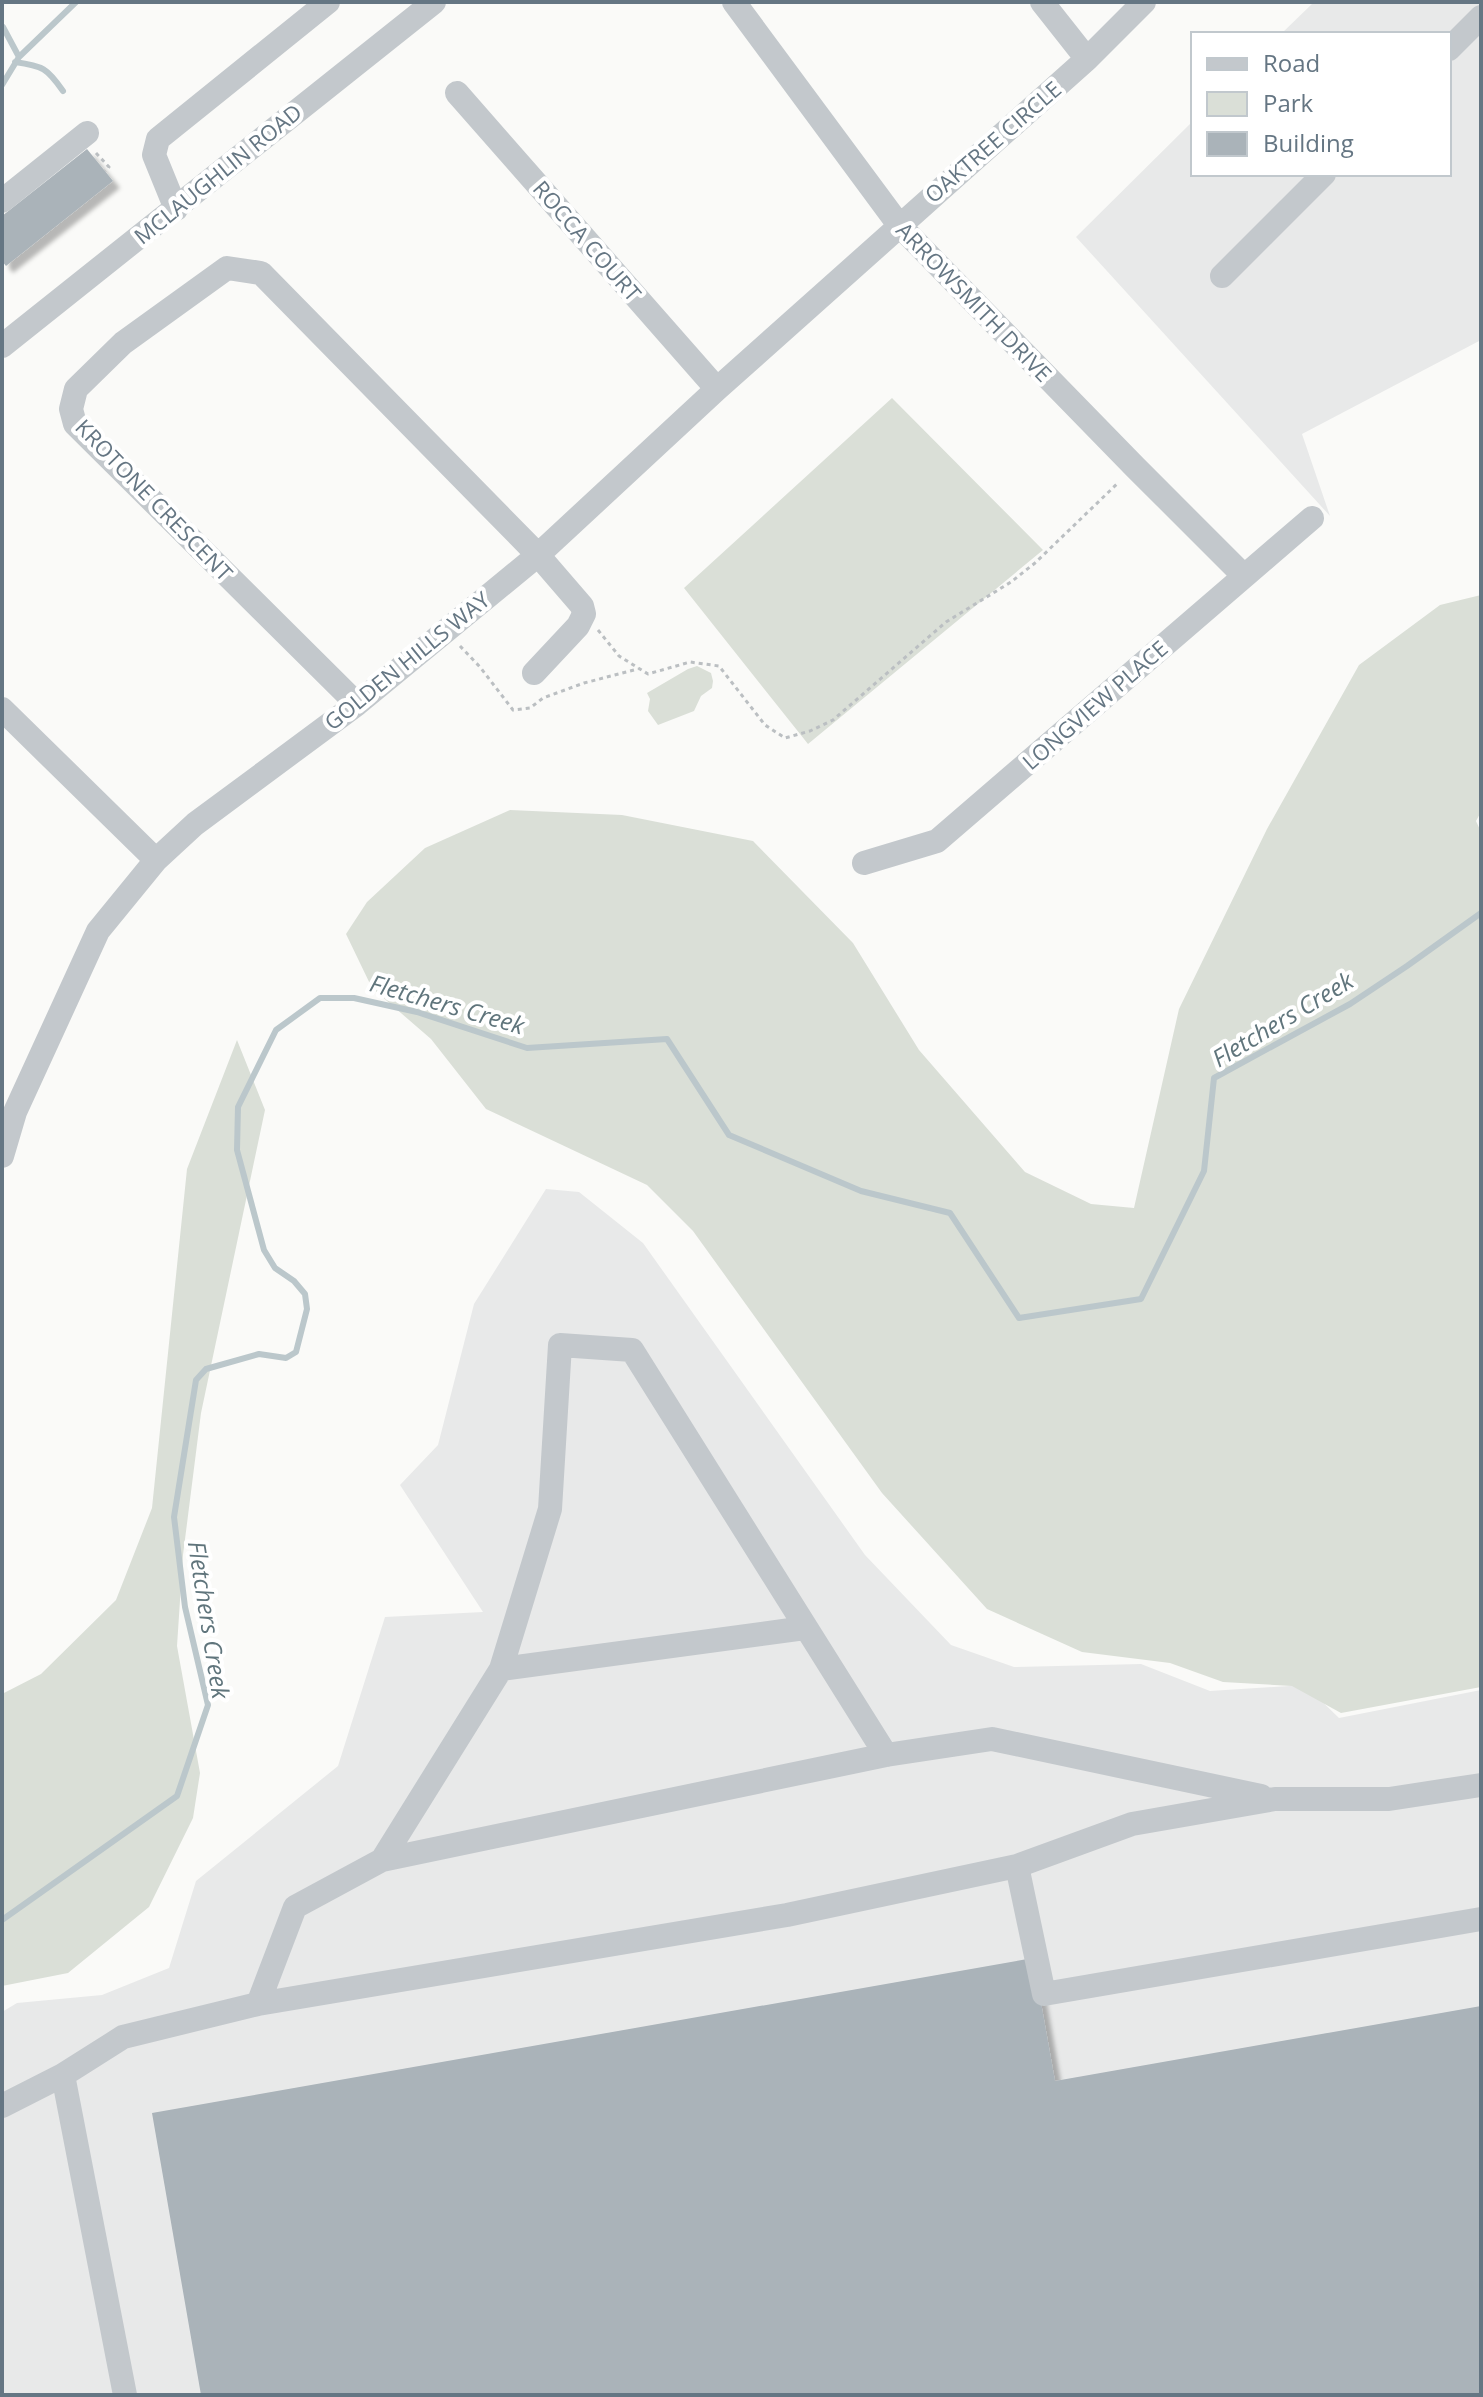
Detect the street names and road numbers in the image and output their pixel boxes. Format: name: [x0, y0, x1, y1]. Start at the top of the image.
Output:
street label: OAKTREE CIRCLE: [918, 74, 1067, 209]
street label: MCLAUGHLIN ROAD: [127, 96, 308, 250]
street label: ROCCA COURT: [527, 174, 649, 307]
street label: ARROWSMITH DRIVE: [890, 215, 1059, 388]
street label: KROTONE CRESCENT: [69, 412, 240, 587]
street label: GOLDEN HILLS WAY: [317, 584, 496, 736]
street label: LONGVIEW PLACE: [1015, 633, 1173, 776]

